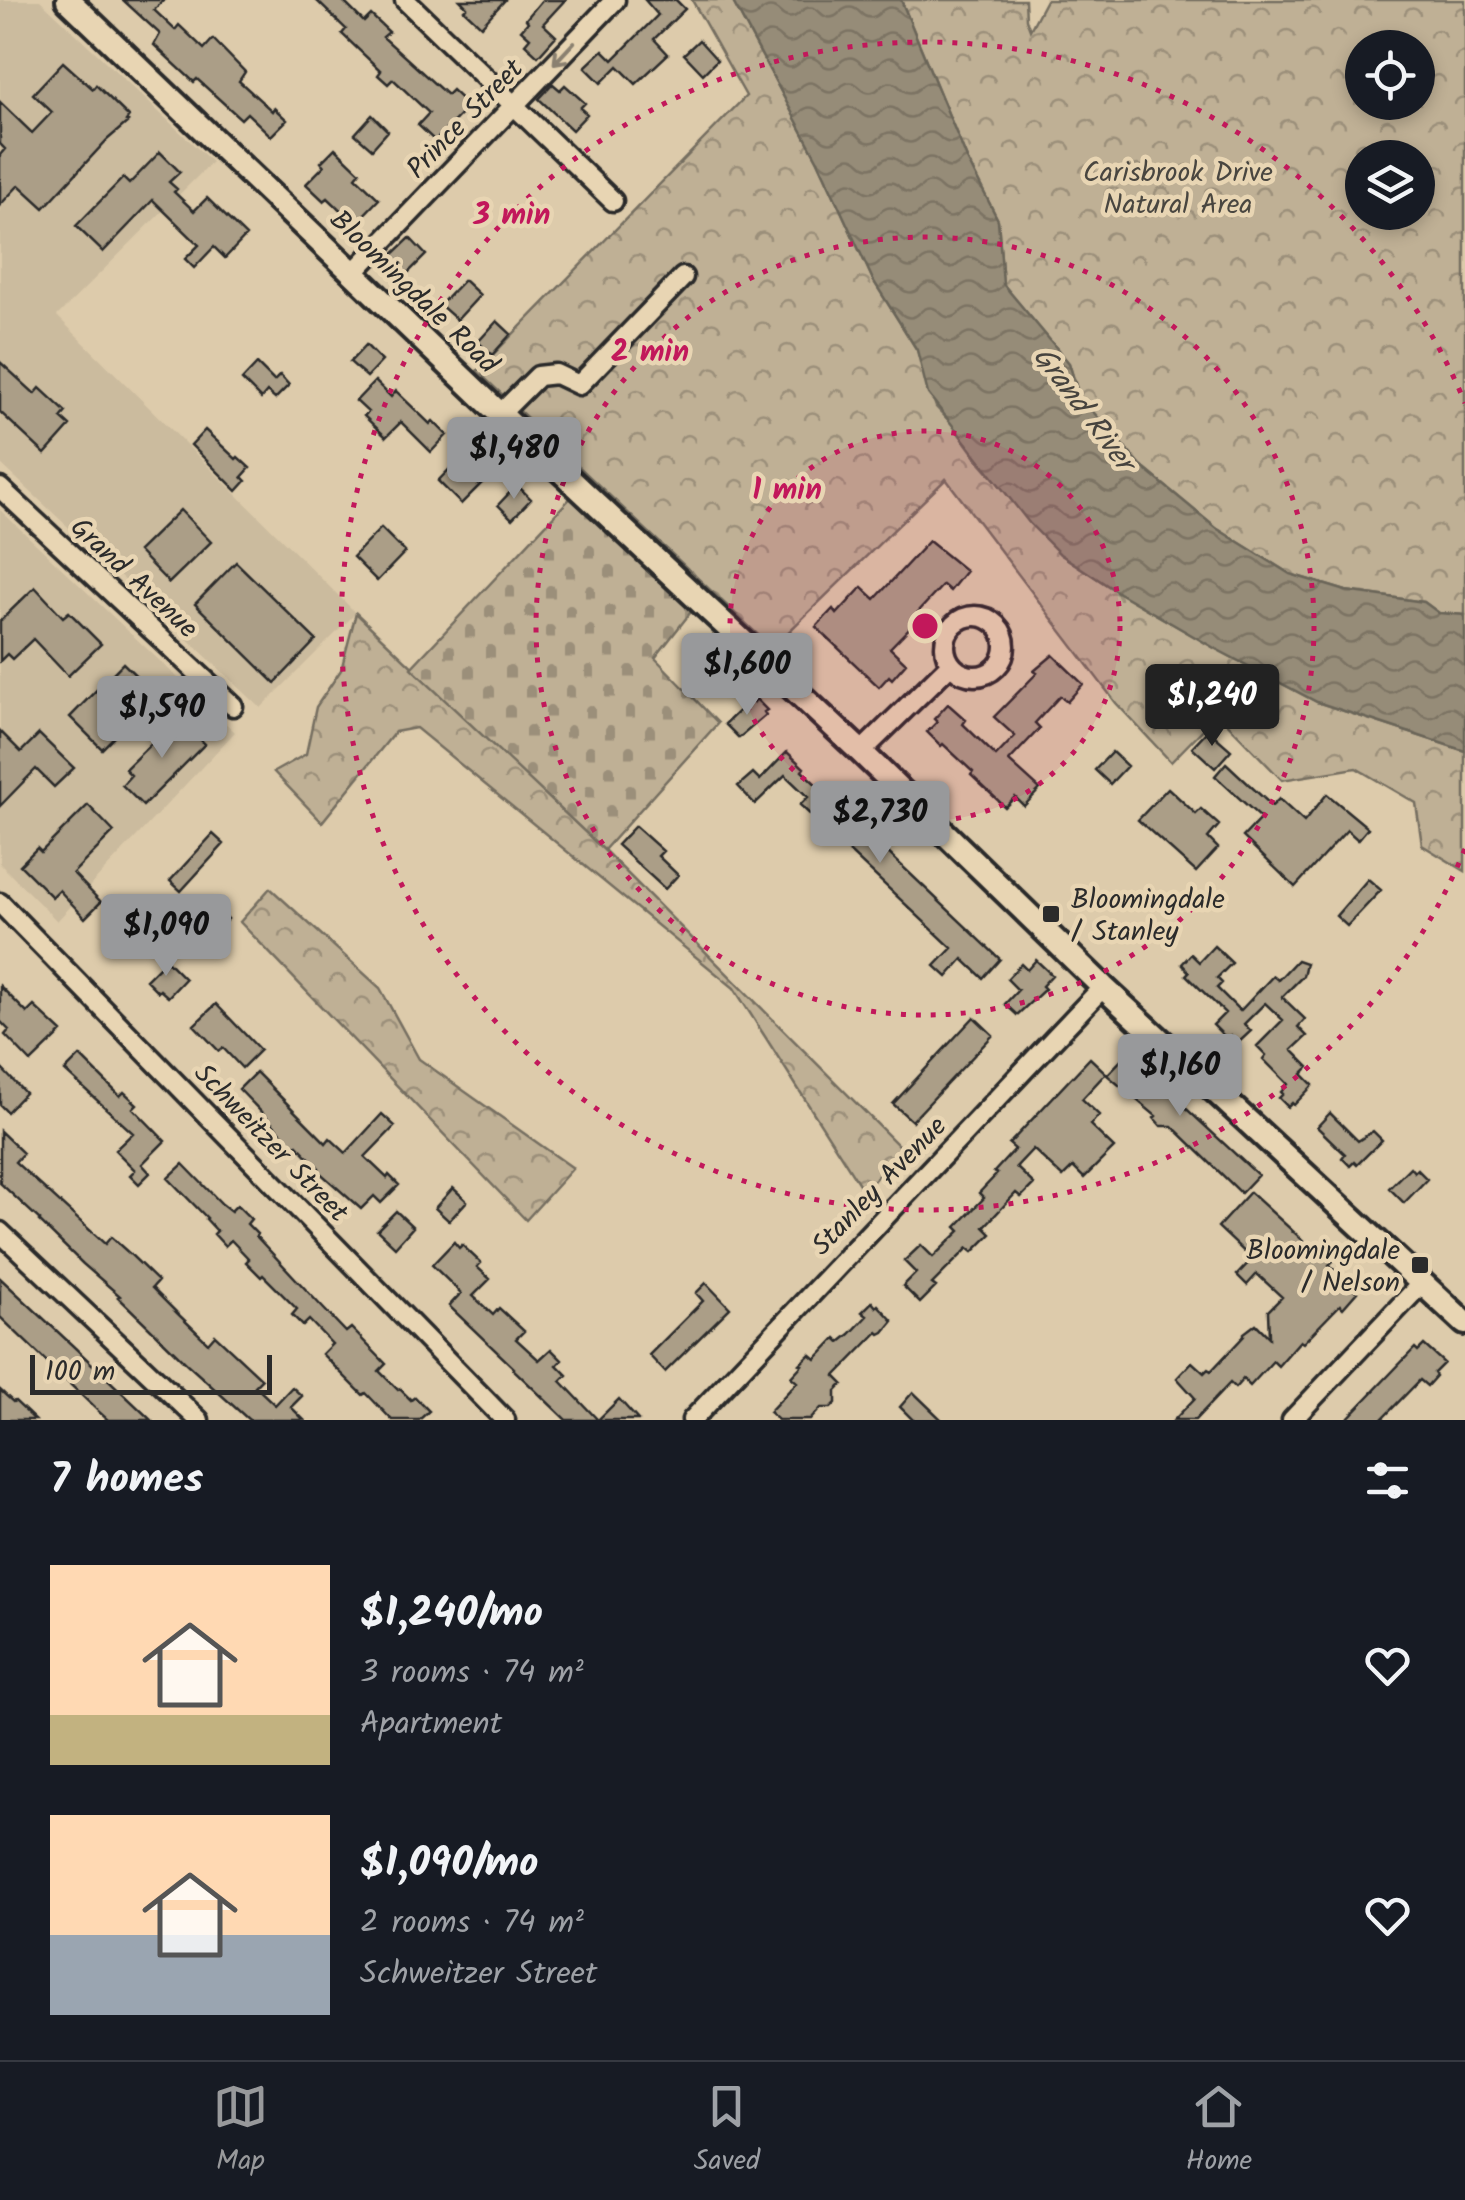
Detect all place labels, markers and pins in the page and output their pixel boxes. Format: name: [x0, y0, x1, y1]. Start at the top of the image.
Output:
pin: $1,480: [433, 417, 595, 502]
centre of rings: [907, 608, 943, 644]
pin: $1,600: [666, 633, 828, 718]
pin: $1,240: [1131, 664, 1293, 749]
pin: $1,590: [81, 676, 243, 761]
pin: $2,730: [799, 781, 961, 866]
place label: Bloomingdale / Stanley: [1071, 878, 1225, 955]
pin: $1,090: [85, 894, 247, 979]
marker: Bloomingdale / Stanley: [1040, 903, 1062, 925]
pin: $1,160: [1099, 1034, 1261, 1119]
place label: Bloomingdale / Nelson: [1246, 1229, 1400, 1306]
marker: Bloomingdale / Nelson: [1409, 1254, 1431, 1276]

